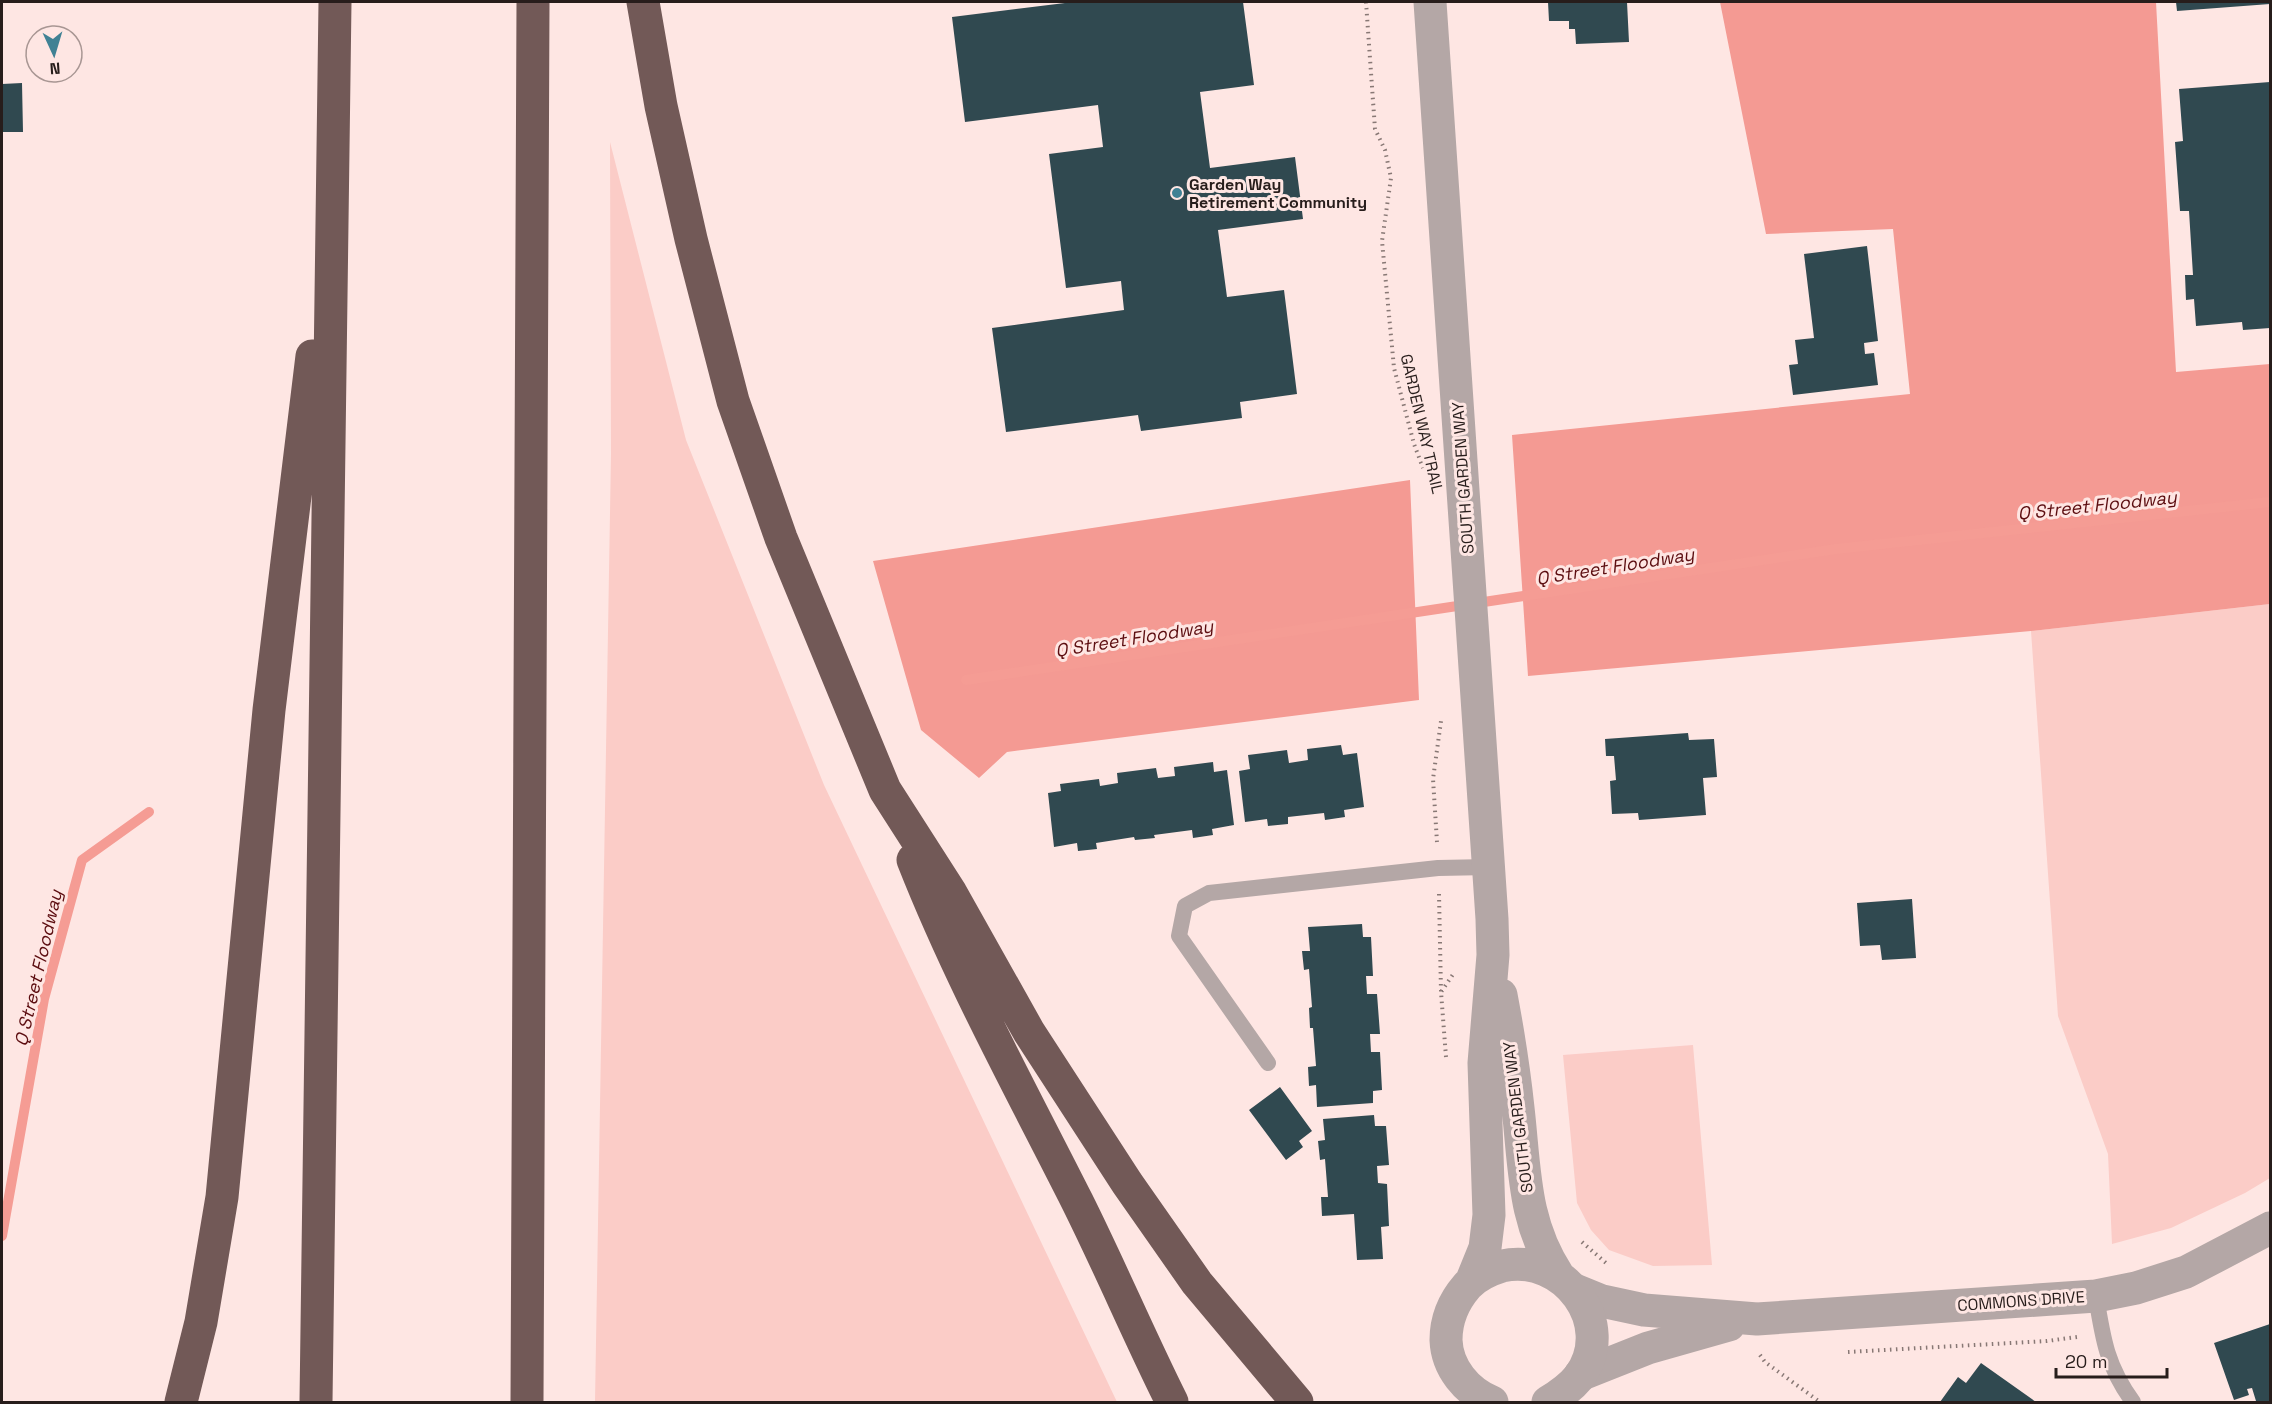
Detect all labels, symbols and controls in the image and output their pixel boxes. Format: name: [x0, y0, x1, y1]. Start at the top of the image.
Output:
north arrow: [24, 24, 84, 84]
text: N: [49, 58, 61, 79]
place label: Garden Way Retirement Community: [1189, 174, 1367, 213]
marker: Garden Way Retirement Community: [1170, 186, 1184, 200]
street label: GARDEN WAY TRAIL: [1396, 352, 1448, 496]
street label: SOUTH GARDEN WAY: [1447, 401, 1479, 555]
water label: Q Street Floodway: [2016, 485, 2179, 525]
water label: Q Street Floodway: [1534, 542, 1697, 590]
water label: Q Street Floodway: [1053, 614, 1216, 662]
water label: Q Street Floodway: [9, 887, 67, 1048]
street label: SOUTH GARDEN WAY: [1498, 1040, 1538, 1194]
street label: COMMONS DRIVE: [1957, 1286, 2085, 1316]
scale bar: [2056, 1341, 2167, 1379]
text: 20 m: [2065, 1350, 2108, 1373]

